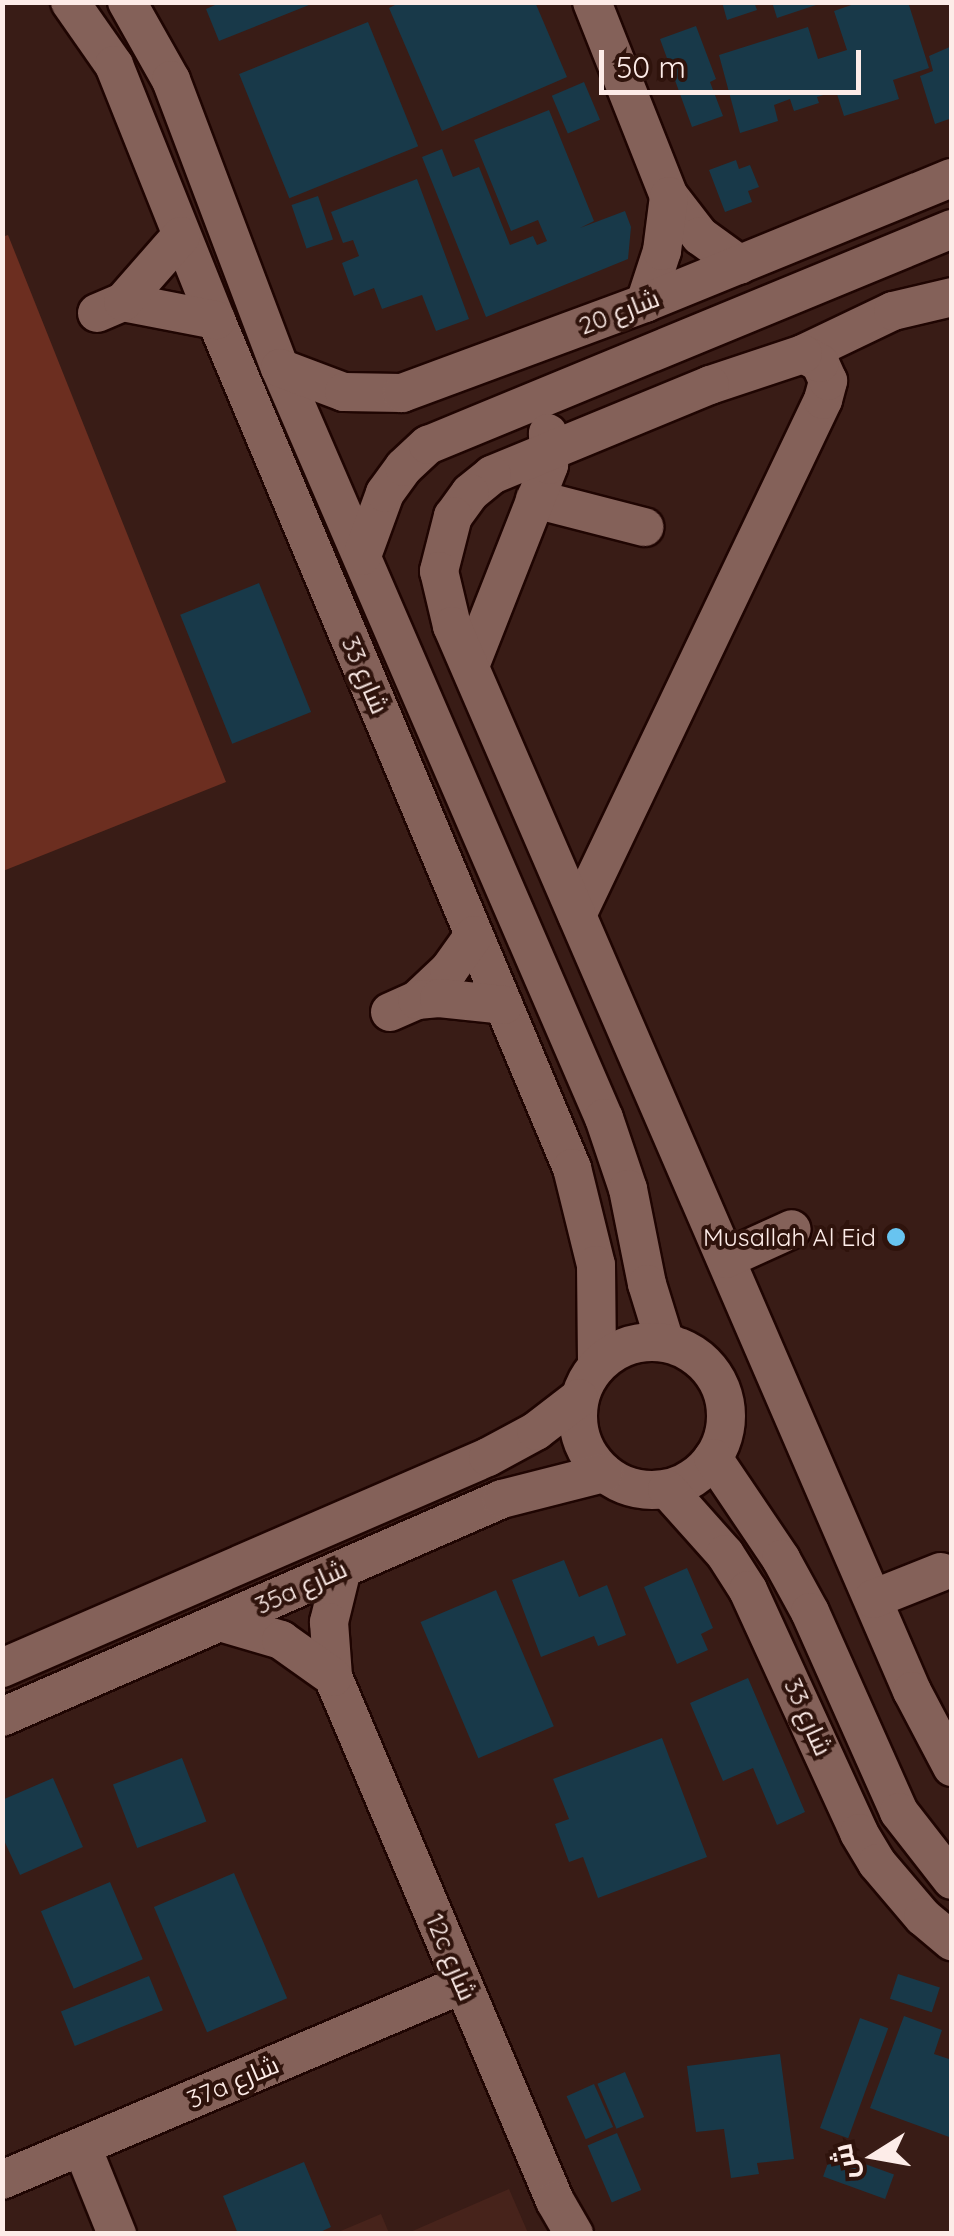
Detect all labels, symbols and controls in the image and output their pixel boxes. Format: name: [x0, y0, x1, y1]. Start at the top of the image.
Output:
scale bar: [604, 30, 866, 92]
text: 50 m: [616, 48, 686, 86]
street label: شارع 20: [574, 283, 664, 341]
street label: شارع 33: [335, 632, 395, 718]
place label: Musallah Al Eid: [703, 1222, 876, 1252]
marker: Musallah Al Eid: [885, 1226, 907, 1248]
street label: 35a شارع: [251, 1554, 351, 1620]
street label: شارع 33: [778, 1674, 838, 1760]
street label: 12c شارع: [419, 1909, 483, 2005]
street label: 37a شارع: [183, 2049, 283, 2115]
north arrow: [824, 2106, 924, 2206]
text: ش: [823, 2141, 865, 2183]

